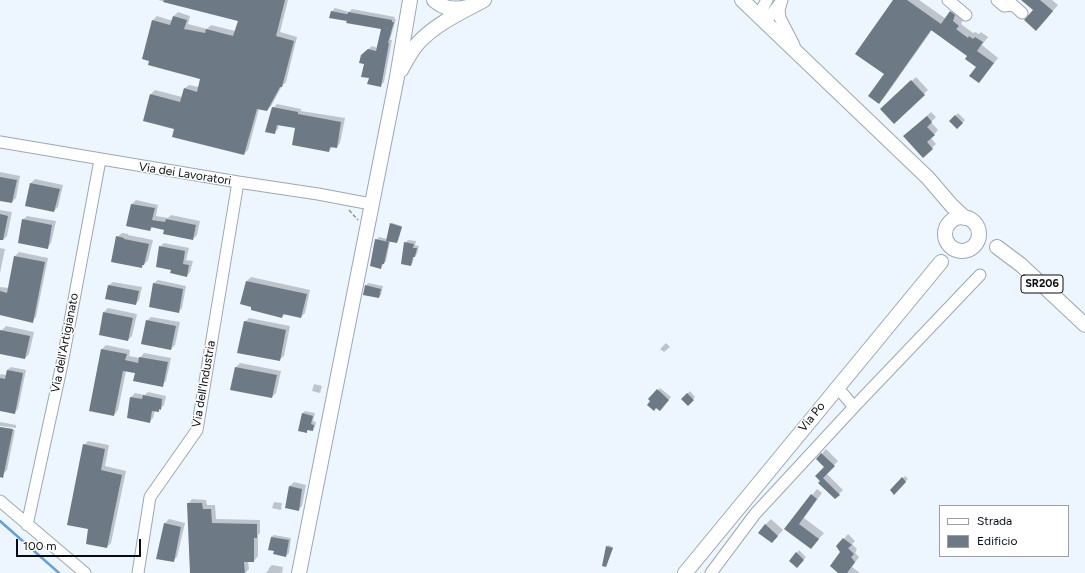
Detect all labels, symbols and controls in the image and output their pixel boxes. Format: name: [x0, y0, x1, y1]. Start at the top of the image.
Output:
street label: Via dei Lavoratori: [138, 160, 232, 188]
road number: SR206: [1021, 275, 1063, 293]
street label: Via dell'Artigianato: [48, 292, 82, 394]
street label: Via dell'Industria: [189, 339, 219, 429]
street label: Via Po: [796, 399, 828, 435]
legend: [939, 505, 1069, 557]
text: Strada: [977, 514, 1012, 528]
scale bar: [18, 531, 143, 557]
text: Edificio: [977, 534, 1017, 548]
text: 100 m: [23, 539, 57, 553]

